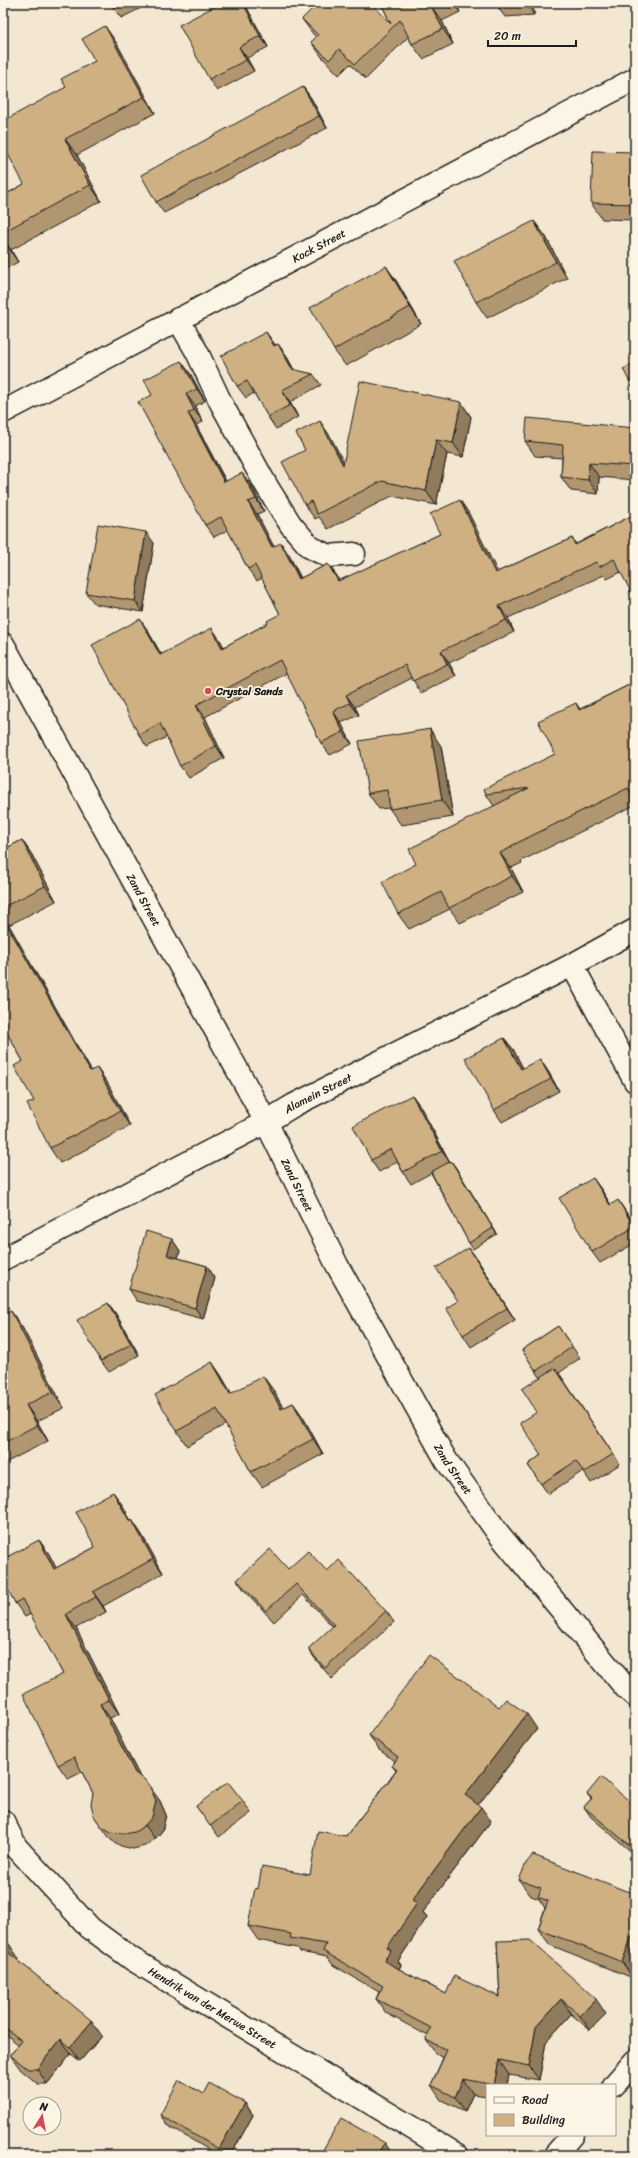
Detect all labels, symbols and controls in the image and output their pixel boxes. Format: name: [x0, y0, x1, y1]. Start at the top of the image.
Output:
scale bar: [488, 22, 576, 48]
text: 20 m: [494, 25, 521, 47]
street label: Kock Street: [289, 224, 350, 268]
place label: Crystal Sands: [215, 682, 284, 701]
marker: Crystal Sands: [203, 686, 213, 696]
street label: Zand Street: [121, 870, 166, 930]
street label: Alamein Street: [280, 1068, 356, 1119]
street label: Zand Street: [275, 1155, 318, 1216]
street label: Zand Street: [429, 1440, 477, 1499]
street label: Hendrik van der Merwe Street: [144, 1962, 280, 2054]
legend: [486, 2084, 616, 2136]
text: Road: [522, 2089, 549, 2111]
north arrow: [22, 2096, 62, 2136]
text: N: [37, 2096, 50, 2117]
text: Building: [522, 2109, 565, 2131]

